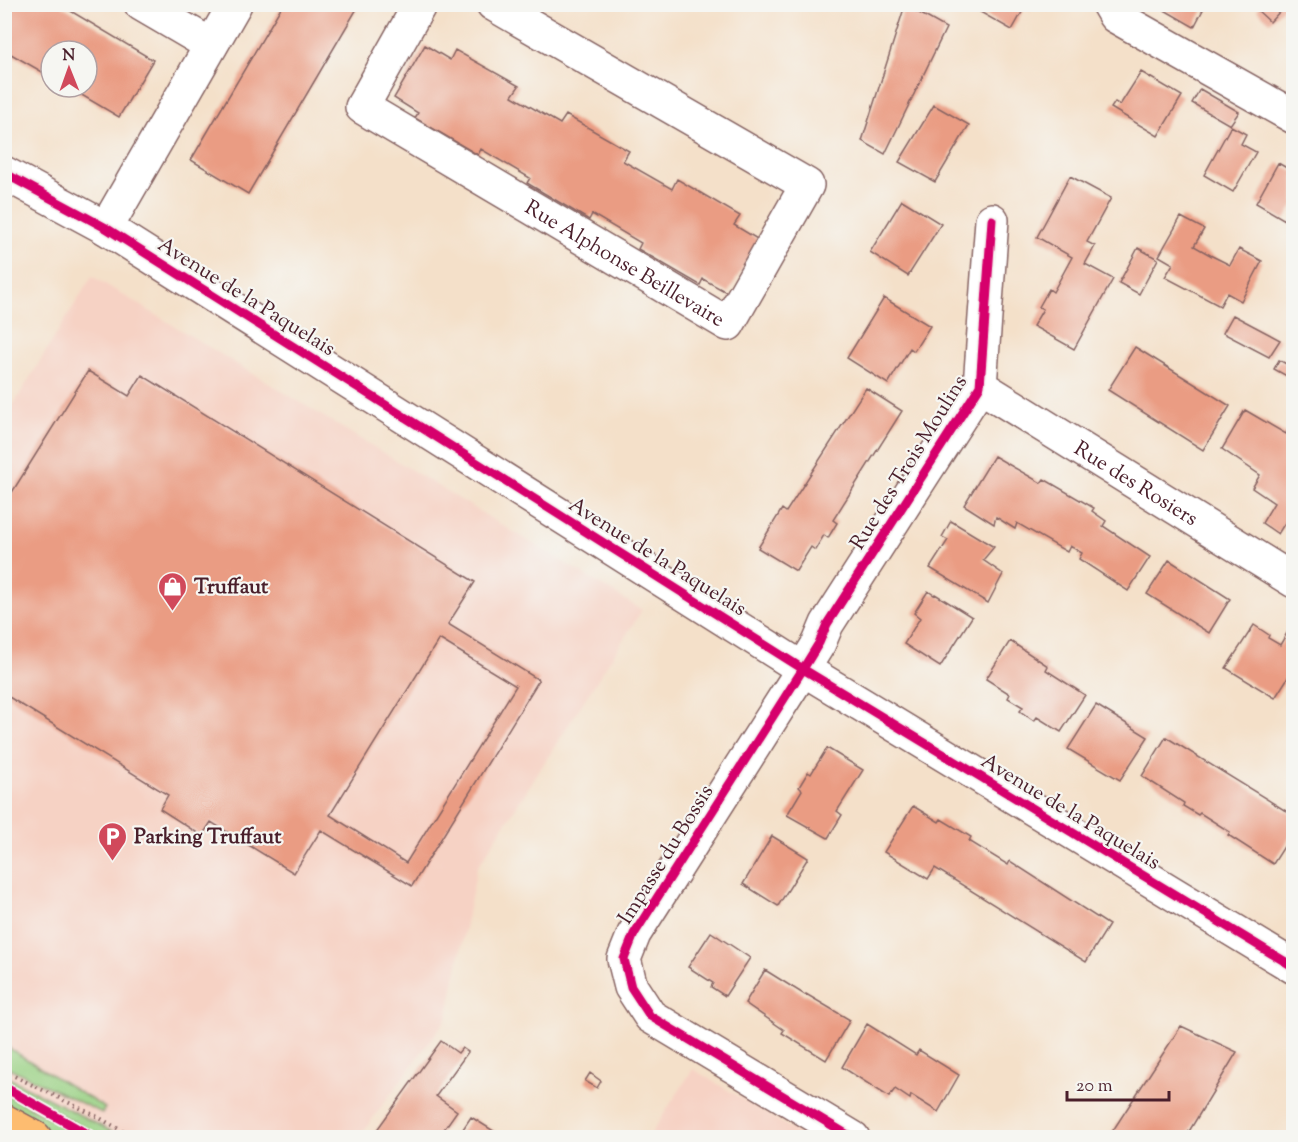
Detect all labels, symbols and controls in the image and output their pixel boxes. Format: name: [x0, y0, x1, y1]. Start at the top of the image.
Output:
north arrow: [39, 39, 99, 99]
text: N: [62, 45, 76, 68]
street label: Rue Alphonse Beillevaire: [518, 194, 730, 336]
street label: Avenue de la Paquelais: [151, 231, 341, 365]
street label: Rue des Trois Moulins: [844, 370, 976, 556]
street label: Rue des Rosiers: [1067, 435, 1203, 535]
street label: Avenue de la Paquelais: [562, 491, 752, 625]
shop icon: Truffaut: [157, 570, 189, 612]
place label: Truffaut: [194, 573, 269, 603]
street label: Avenue de la Paquelais: [975, 747, 1165, 878]
street label: Impasse du Bossis: [612, 779, 722, 931]
parking icon: Parking Truffaut: [97, 820, 129, 862]
place label: Parking Truffaut: [134, 823, 282, 853]
scale bar: [1067, 1064, 1169, 1102]
text: 20 m: [1076, 1074, 1113, 1100]

